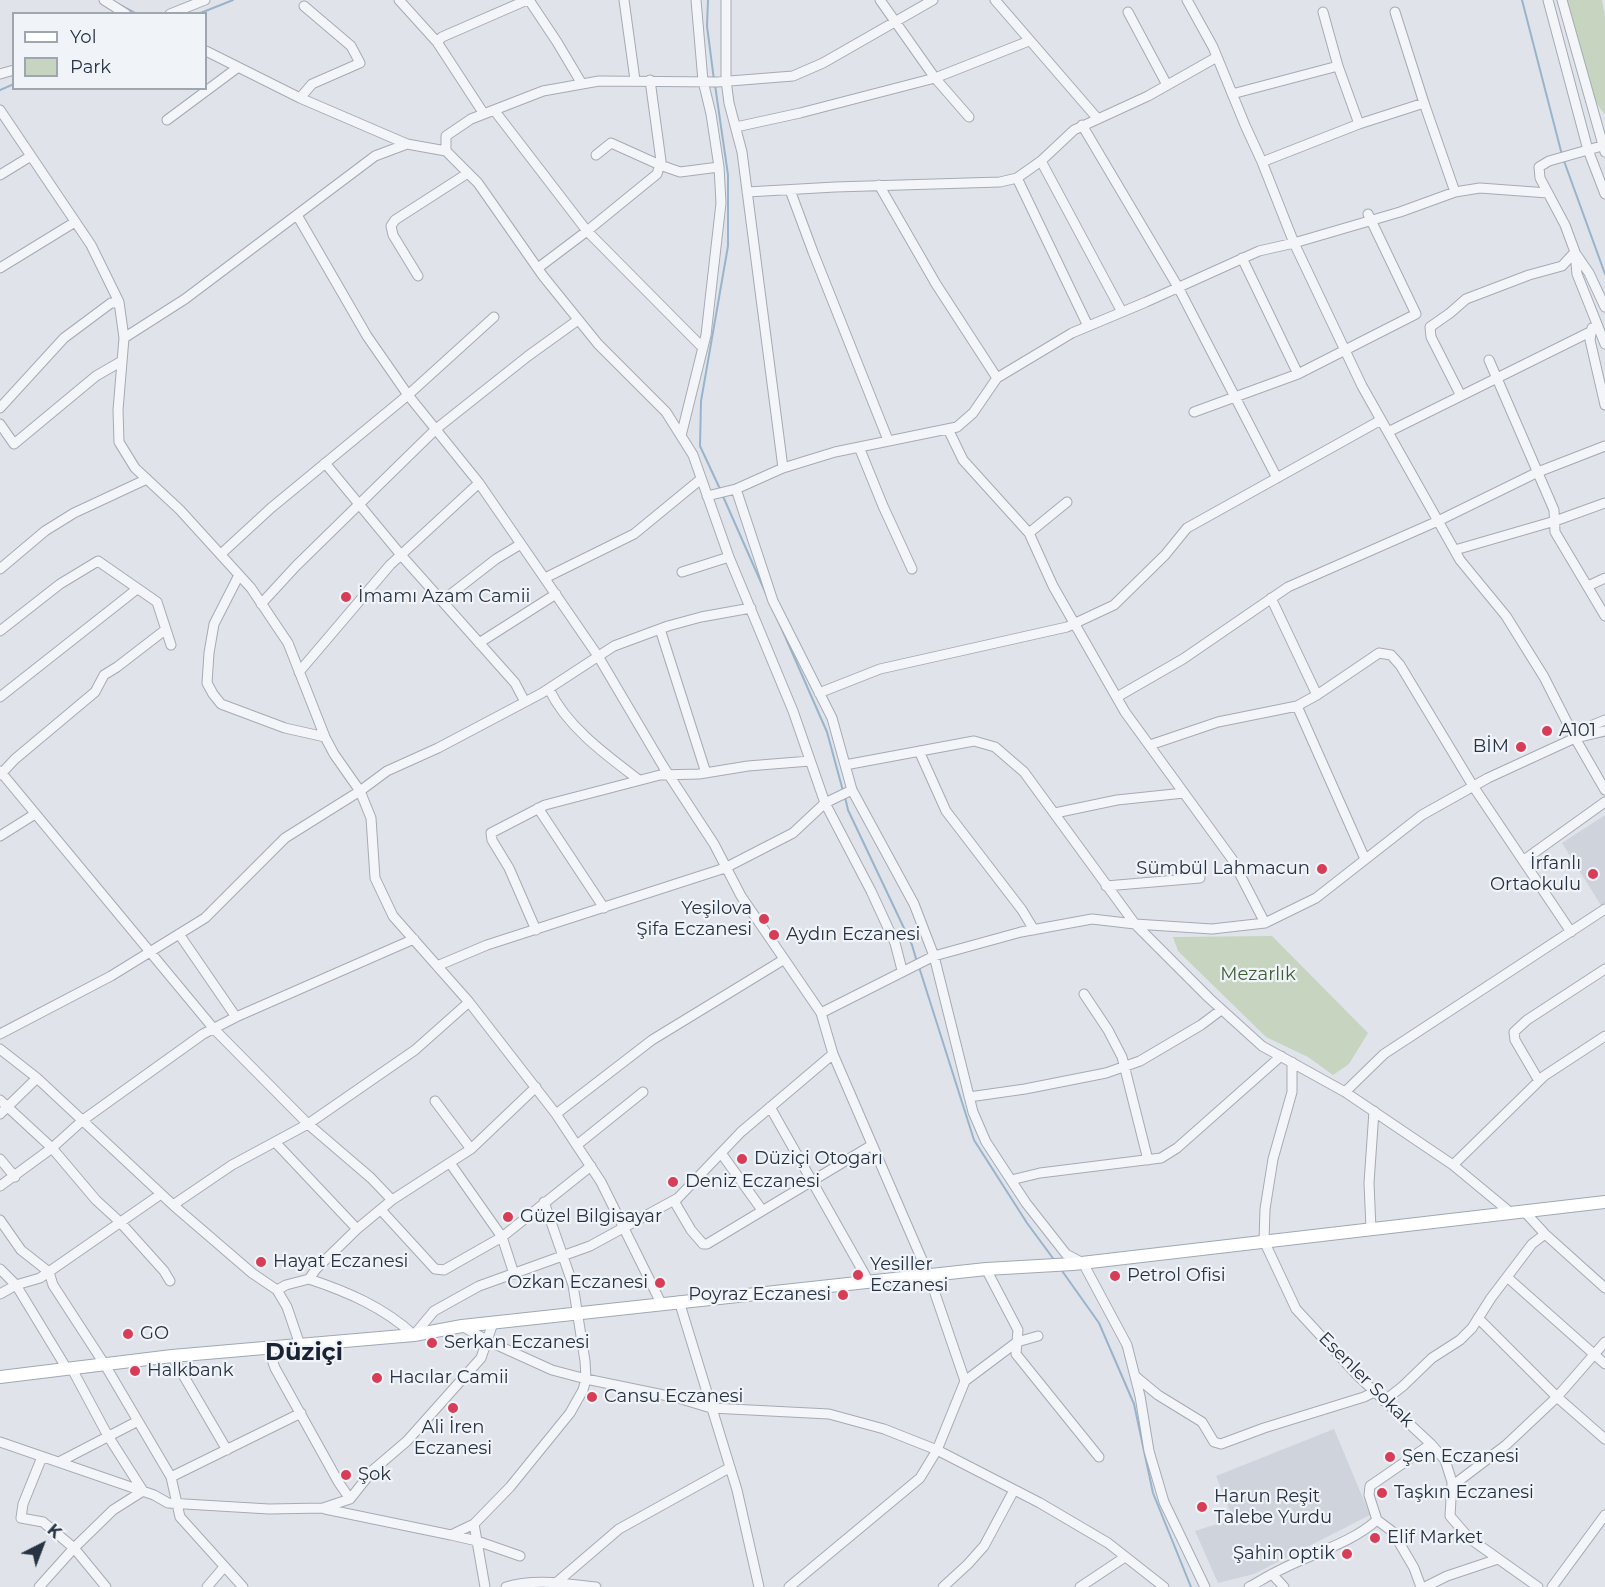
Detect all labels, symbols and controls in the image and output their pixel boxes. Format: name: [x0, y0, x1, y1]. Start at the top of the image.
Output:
legend: [12, 12, 207, 90]
text: Yol: [70, 26, 96, 48]
text: Park: [70, 56, 111, 78]
place label: İmamı Azam Camii: [358, 586, 530, 608]
marker: İmamı Azam Camii: [339, 590, 353, 604]
place label: A101: [1559, 720, 1596, 742]
marker: A101: [1540, 724, 1554, 738]
place label: BİM: [1473, 736, 1509, 758]
marker: BİM: [1514, 740, 1528, 754]
place label: İrfanlı Ortaokulu: [1490, 853, 1581, 896]
place label: Sümbül Lahmacun: [1136, 858, 1310, 880]
marker: Sümbül Lahmacun: [1315, 862, 1329, 876]
marker: İrfanlı Ortaokulu: [1586, 867, 1600, 881]
place label: Yeşilova Şifa Eczanesi: [636, 898, 752, 940]
marker: Yeşilova Şifa Eczanesi: [757, 912, 771, 926]
place label: Aydın Eczanesi: [786, 924, 920, 946]
marker: Aydın Eczanesi: [767, 928, 781, 942]
park label: Mezarlık: [1220, 964, 1296, 986]
place label: Düziçi Otogarı: [754, 1148, 883, 1170]
marker: Düziçi Otogarı: [735, 1152, 749, 1166]
place label: Deniz Eczanesi: [685, 1171, 820, 1193]
marker: Deniz Eczanesi: [666, 1175, 680, 1189]
place label: Güzel Bilgisayar: [520, 1206, 662, 1228]
marker: Güzel Bilgisayar: [501, 1210, 515, 1224]
place label: Hayat Eczanesi: [273, 1251, 408, 1273]
place label: Yesiller Eczanesi: [870, 1254, 948, 1296]
marker: Hayat Eczanesi: [254, 1255, 268, 1269]
place label: Petrol Ofisi: [1127, 1265, 1225, 1287]
marker: Yesiller Eczanesi: [851, 1268, 865, 1282]
marker: Petrol Ofisi: [1108, 1269, 1122, 1283]
place label: Ozkan Eczanesi: [507, 1272, 648, 1294]
marker: Ozkan Eczanesi: [653, 1276, 667, 1290]
place label: Poyraz Eczanesi: [688, 1284, 831, 1306]
marker: Poyraz Eczanesi: [836, 1288, 850, 1302]
place label: GO: [140, 1323, 169, 1345]
marker: GO: [121, 1327, 135, 1341]
street label: Esenler Sokak: [1314, 1328, 1418, 1432]
place label: Serkan Eczanesi: [444, 1332, 589, 1354]
marker: Serkan Eczanesi: [425, 1336, 439, 1350]
district label: Düziçi: [265, 1339, 343, 1367]
place label: Halkbank: [147, 1360, 234, 1382]
marker: Halkbank: [128, 1364, 142, 1378]
place label: Hacılar Camii: [389, 1367, 509, 1389]
marker: Hacılar Camii: [370, 1371, 384, 1385]
place label: Cansu Eczanesi: [604, 1386, 743, 1408]
marker: Cansu Eczanesi: [585, 1390, 599, 1404]
marker: Ali İren Eczanesi: [446, 1401, 460, 1415]
place label: Ali İren Eczanesi: [414, 1417, 492, 1460]
place label: Şen Eczanesi: [1402, 1446, 1519, 1468]
marker: Şen Eczanesi: [1383, 1450, 1397, 1464]
place label: Şok: [358, 1464, 391, 1486]
marker: Şok: [339, 1468, 353, 1482]
place label: Taşkın Eczanesi: [1394, 1482, 1534, 1504]
place label: Harun Reşit Talebe Yurdu: [1214, 1486, 1332, 1528]
marker: Taşkın Eczanesi: [1375, 1486, 1389, 1500]
marker: Harun Reşit Talebe Yurdu: [1195, 1500, 1209, 1514]
north arrow: [12, 1515, 72, 1575]
text: K: [44, 1520, 65, 1542]
place label: Elif Market: [1387, 1527, 1483, 1549]
marker: Elif Market: [1368, 1531, 1382, 1545]
place label: Şahin optik: [1233, 1543, 1335, 1565]
marker: Şahin optik: [1340, 1547, 1354, 1561]

